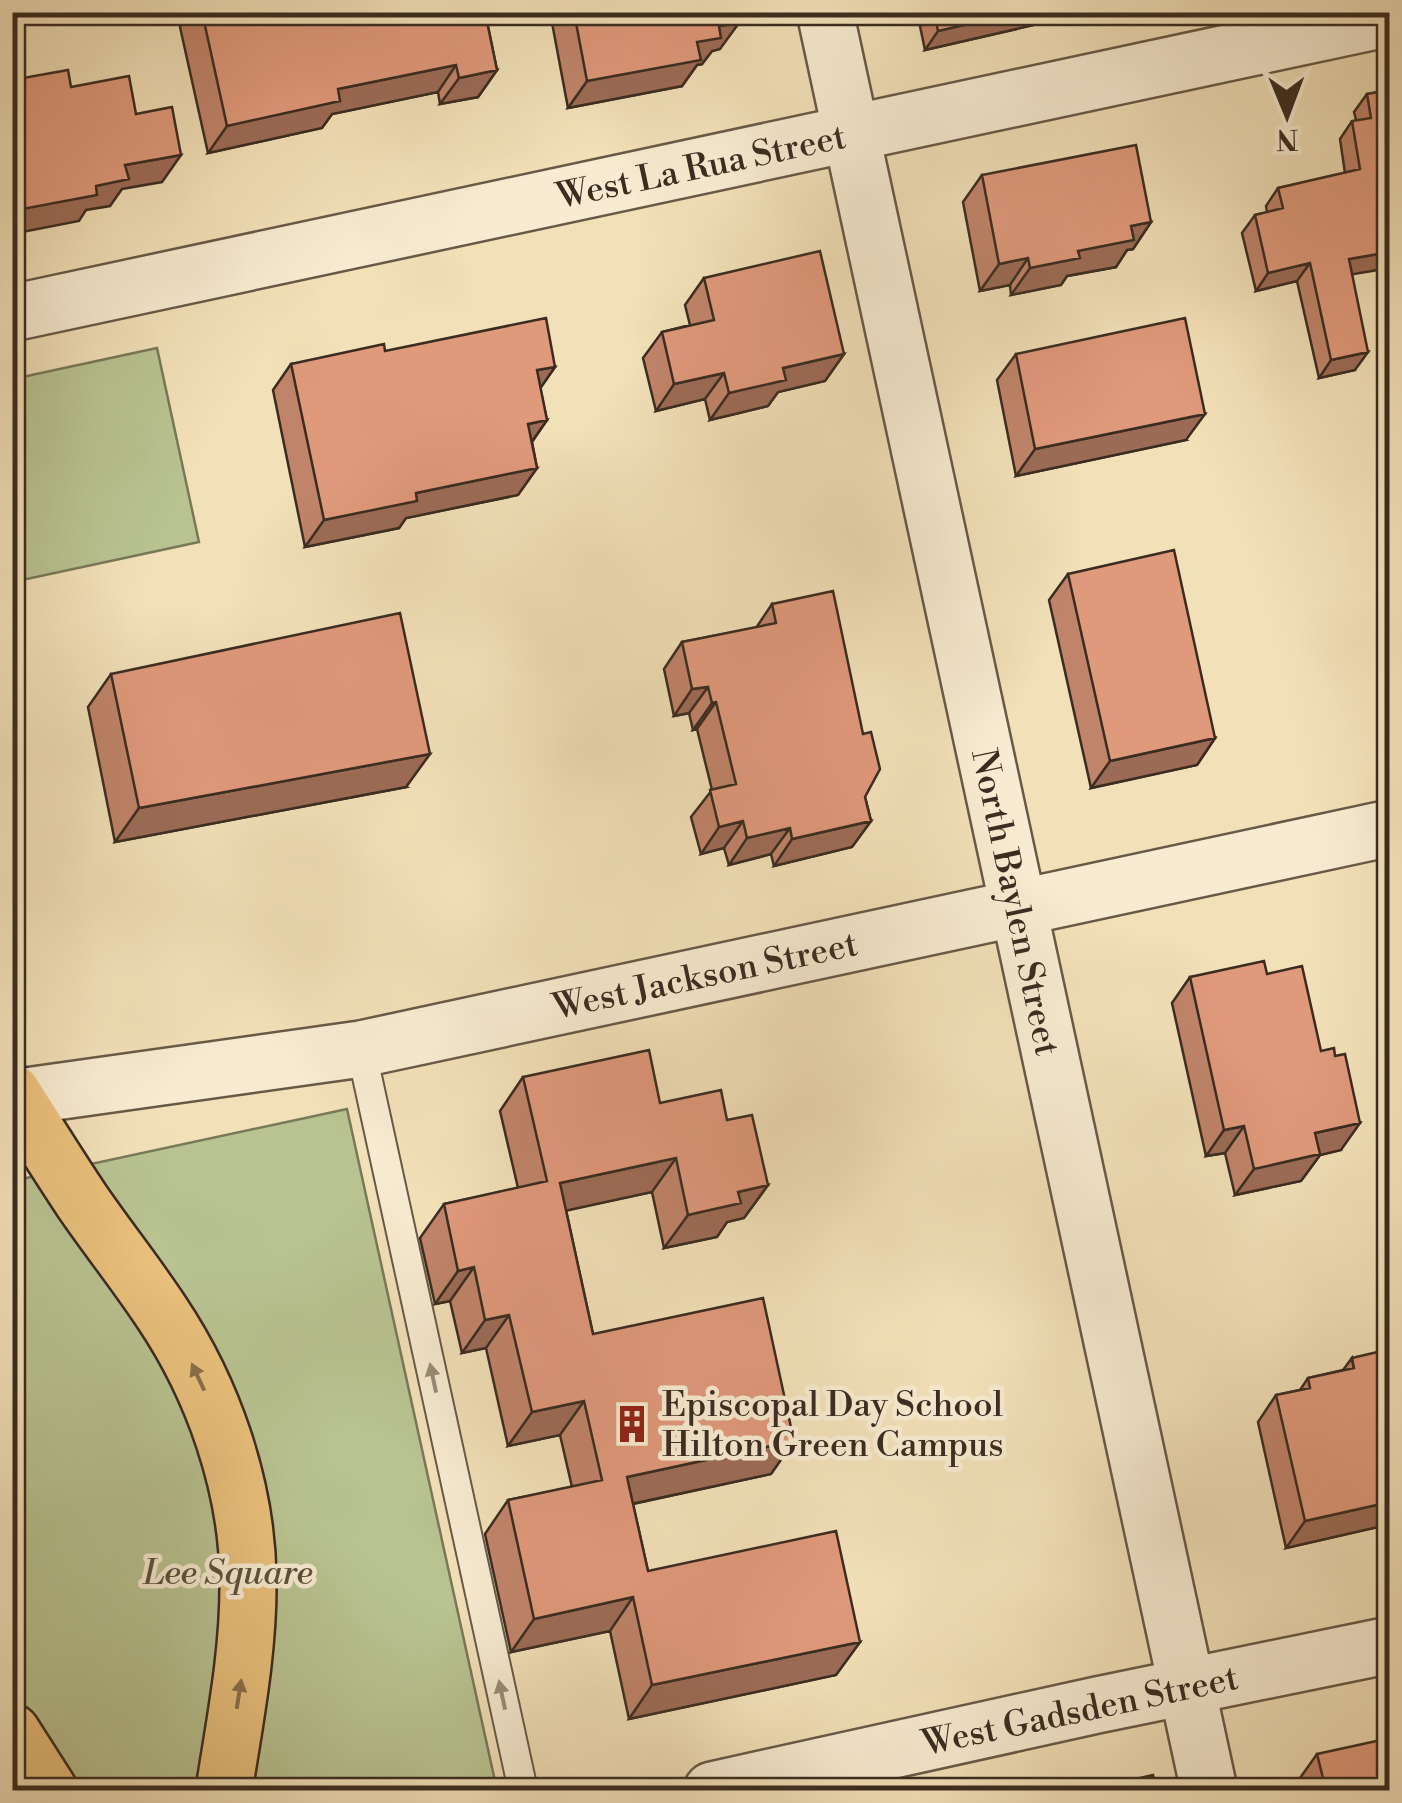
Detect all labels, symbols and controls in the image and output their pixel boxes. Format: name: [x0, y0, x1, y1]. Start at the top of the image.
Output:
north arrow: [1237, 65, 1337, 165]
street label: West La Rua Street: [552, 116, 850, 219]
text: N: [1276, 121, 1299, 156]
street label: North Baylen Street: [961, 745, 1068, 1060]
street label: West Jackson Street: [548, 923, 862, 1030]
one-way arrow: [190, 1362, 207, 1391]
one-way arrow: [424, 1362, 440, 1393]
place label: Episcopal Day School Hilton Green Campus: [662, 1384, 1004, 1467]
building icon: Episcopal Day School Hilton Green Campus: [611, 1403, 653, 1445]
park label: Lee Square: [142, 1552, 313, 1595]
street label: West Gadsden Street: [917, 1657, 1242, 1766]
one-way arrow: [232, 1678, 247, 1710]
one-way arrow: [494, 1679, 509, 1710]

